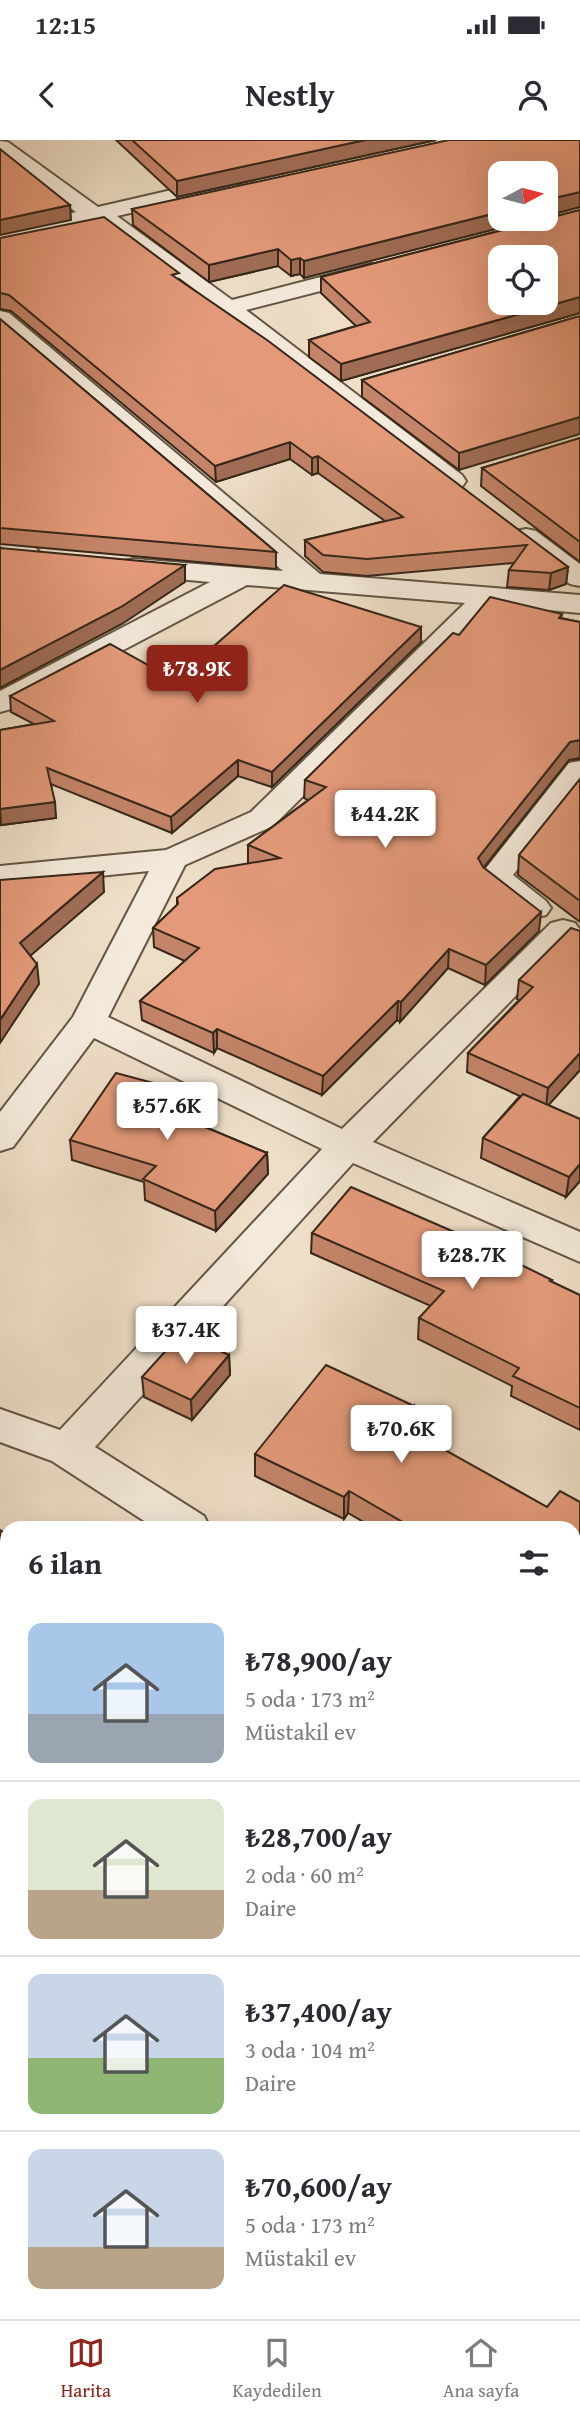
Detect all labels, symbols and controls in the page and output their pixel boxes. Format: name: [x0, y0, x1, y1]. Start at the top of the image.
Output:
text: 12:15: [35, 5, 96, 44]
text: Nestly: [245, 71, 335, 118]
icon: back: [28, 76, 66, 114]
icon: person: [514, 76, 552, 114]
north arrow: [488, 161, 558, 231]
map controls: [488, 161, 558, 315]
button: locate: [488, 245, 558, 315]
pin: ₺78.9K: [140, 645, 254, 705]
text: ₺78.9K: [163, 651, 231, 684]
pin: ₺44.2K: [328, 790, 442, 850]
text: ₺44.2K: [351, 796, 419, 829]
pin: ₺57.6K: [110, 1082, 224, 1142]
text: ₺57.6K: [133, 1088, 201, 1121]
pin: ₺28.7K: [415, 1232, 529, 1291]
text: ₺28.7K: [438, 1237, 506, 1270]
pin: ₺37.4K: [129, 1306, 243, 1366]
text: ₺37.4K: [152, 1312, 220, 1345]
pin: ₺70.6K: [344, 1406, 458, 1465]
text: ₺70.6K: [367, 1411, 435, 1444]
text: 6 ilan: [28, 1541, 102, 1585]
icon: filters: [515, 1544, 553, 1582]
text: ₺78,900/ay: [245, 1638, 392, 1682]
icon: home: [84, 1651, 168, 1735]
text: 5 oda · 173 m²: [245, 1682, 375, 1715]
text: Müstakil ev: [245, 1715, 356, 1748]
text: ₺28,700/ay: [245, 1814, 392, 1858]
icon: home: [84, 1827, 168, 1911]
text: 2 oda · 60 m²: [245, 1858, 364, 1891]
text: Daire: [245, 1891, 296, 1924]
text: ₺37,400/ay: [245, 1989, 392, 2033]
icon: home: [84, 2002, 168, 2086]
text: 3 oda · 104 m²: [245, 2033, 375, 2066]
text: Daire: [245, 2066, 296, 2099]
text: ₺70,600/ay: [245, 2164, 392, 2208]
icon: home: [84, 2177, 168, 2261]
text: 5 oda · 173 m²: [245, 2208, 375, 2241]
text: Müstakil ev: [245, 2241, 356, 2274]
tab: Harita: [61, 2334, 111, 2404]
tab: Kaydedilen: [232, 2334, 322, 2404]
tab: Ana sayfa: [443, 2334, 519, 2404]

